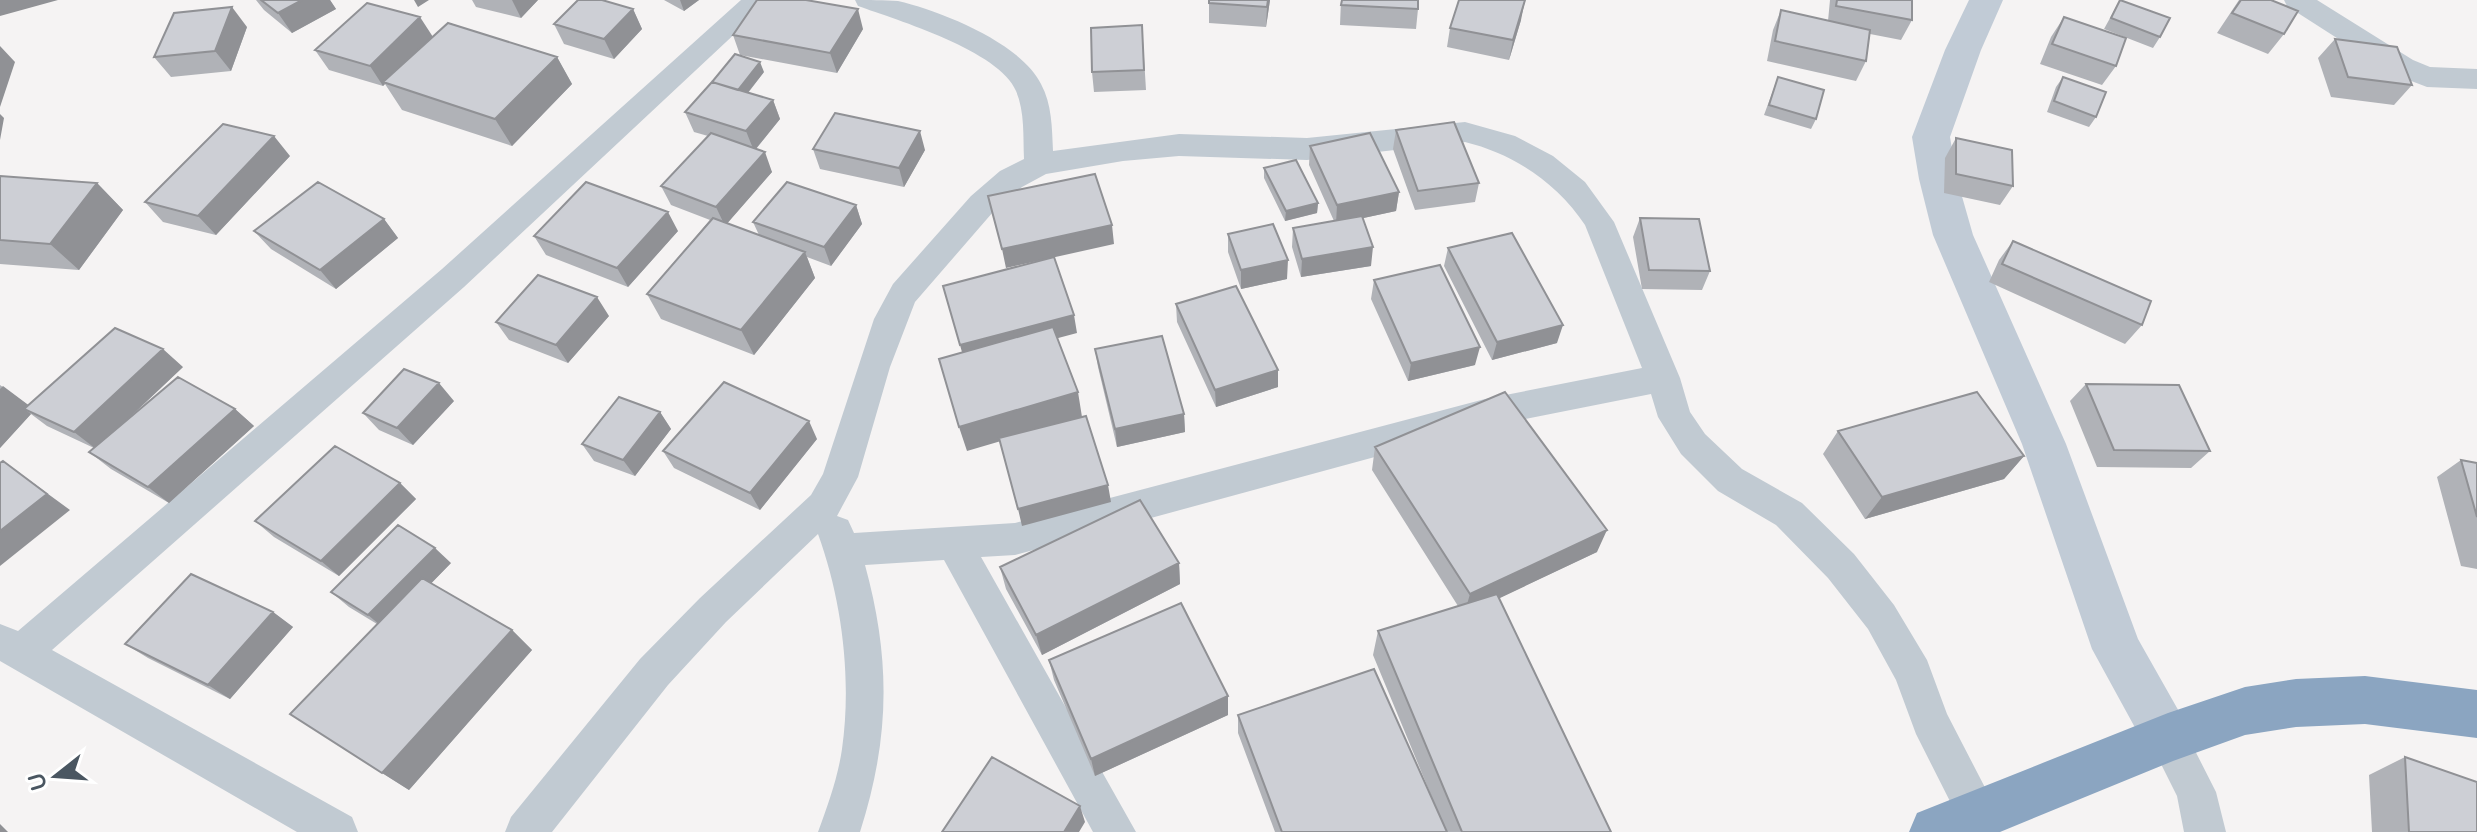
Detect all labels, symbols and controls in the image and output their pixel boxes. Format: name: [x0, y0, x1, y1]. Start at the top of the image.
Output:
north arrow: [16, 736, 96, 816]
text: U: [23, 770, 53, 793]

